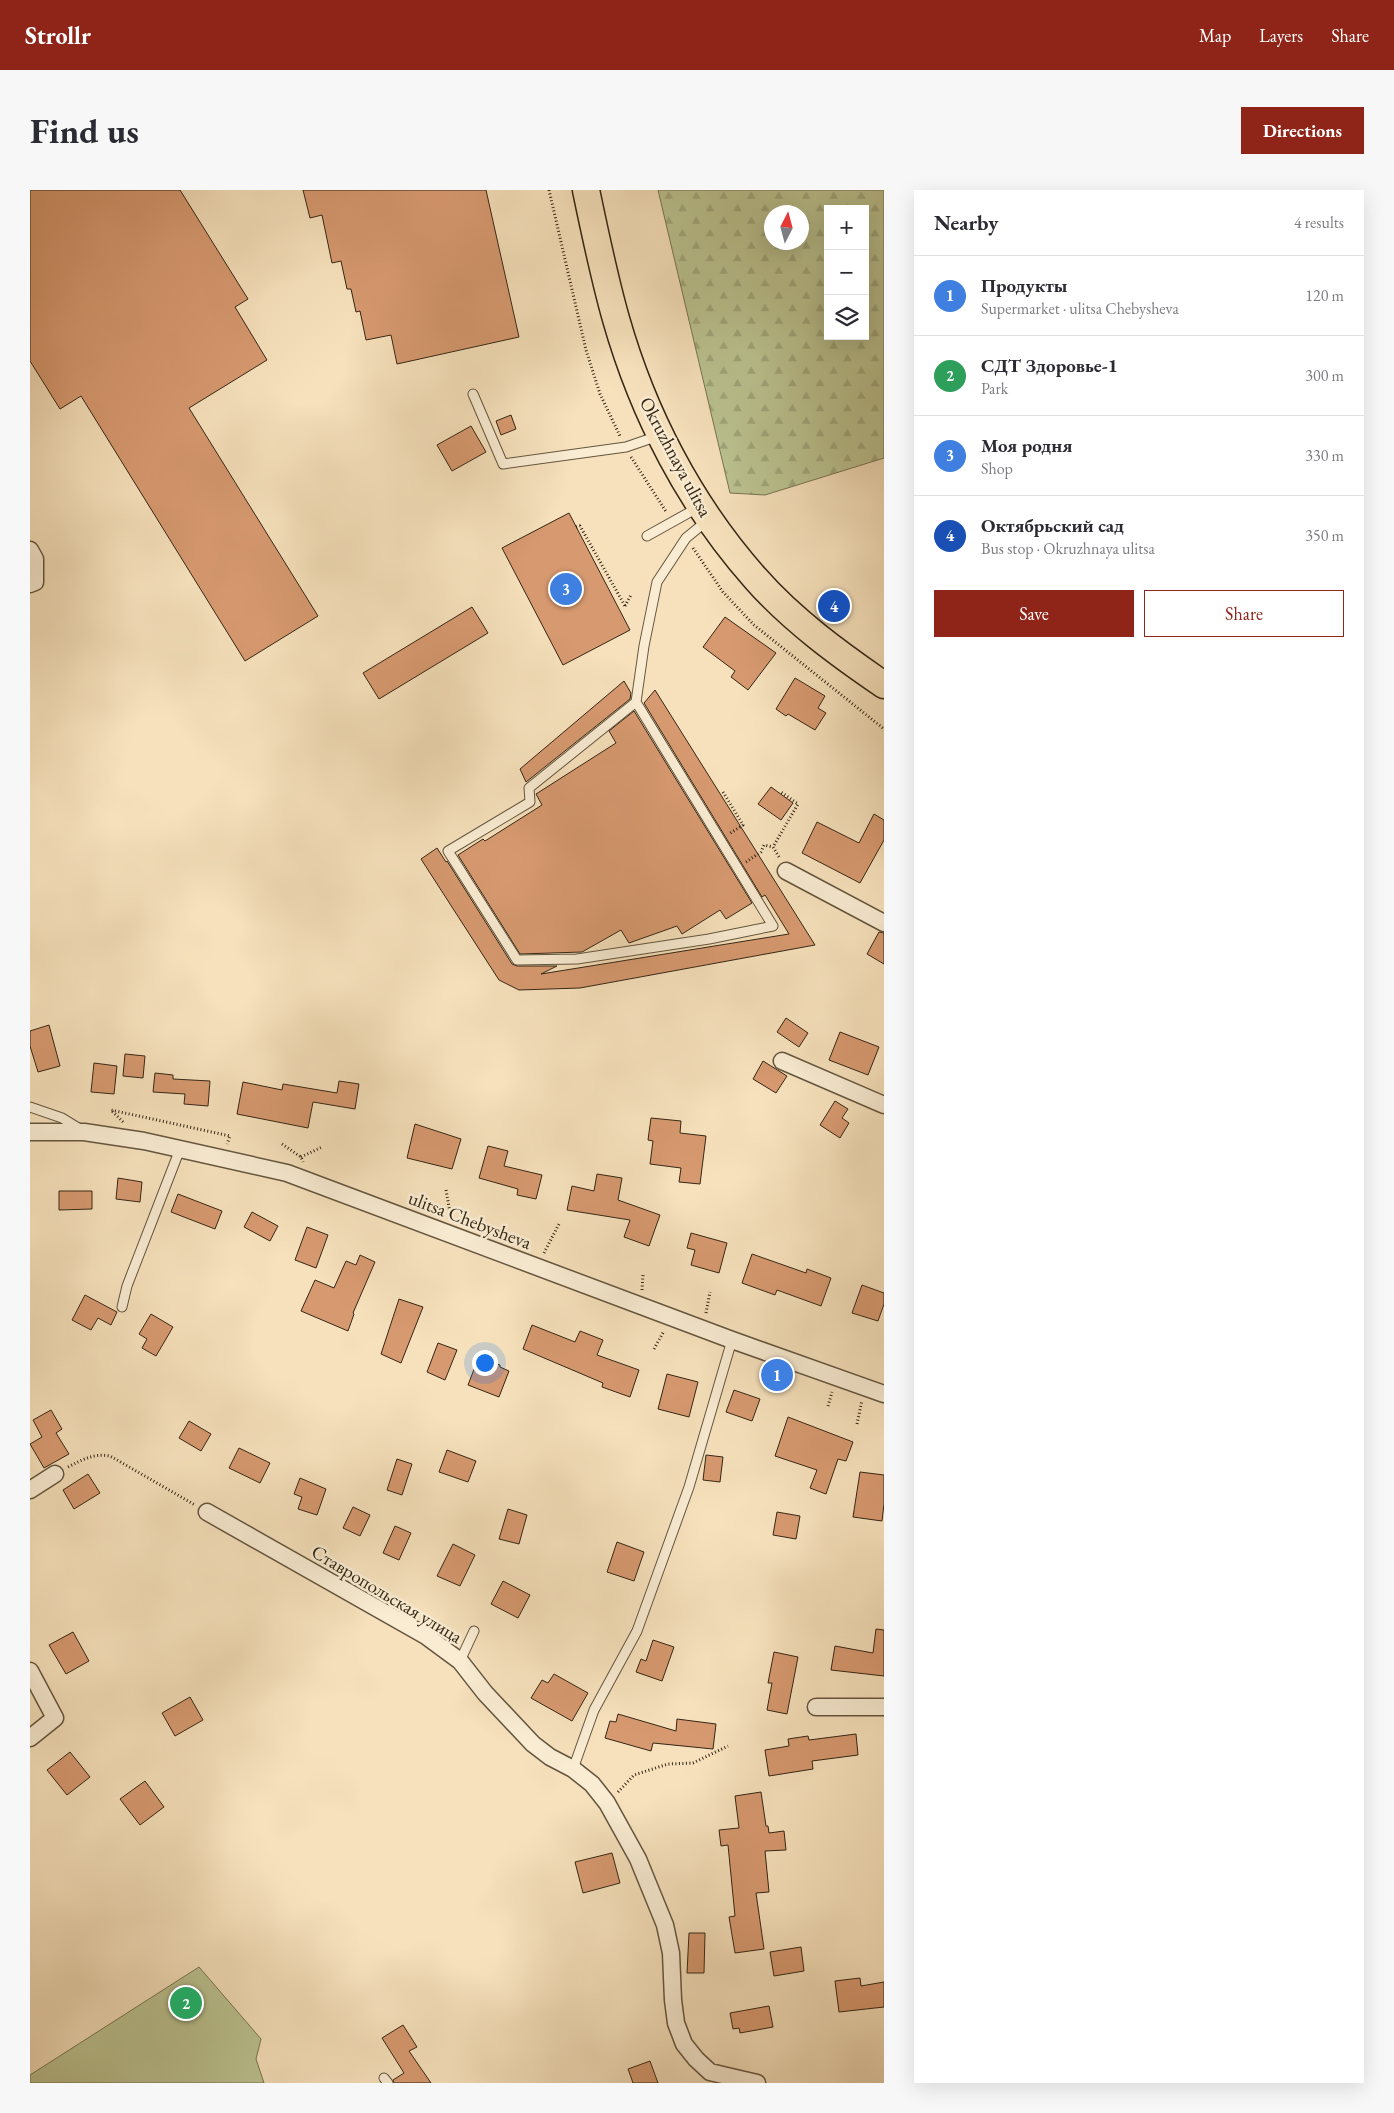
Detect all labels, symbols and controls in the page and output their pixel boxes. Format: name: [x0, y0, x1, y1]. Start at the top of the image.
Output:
text: Strollr: [25, 20, 91, 51]
text: Map: [1199, 24, 1231, 47]
text: Layers: [1259, 24, 1303, 47]
text: Share: [1331, 24, 1369, 47]
button: Directions: [1241, 107, 1364, 154]
text: Find us: [30, 108, 139, 153]
north arrow: [764, 205, 809, 250]
map controls: [824, 205, 869, 340]
button: +: [824, 205, 869, 250]
text: Nearby: [934, 209, 998, 236]
text: 4 results: [1294, 212, 1344, 233]
button: −: [824, 250, 869, 295]
text: Продукты: [981, 273, 1067, 298]
text: 1: [946, 285, 954, 306]
text: 120 m: [1305, 285, 1344, 306]
button: layers: [824, 295, 869, 340]
text: Supermarket · ulitsa Chebysheva: [981, 298, 1179, 319]
text: СДТ Здоровье-1: [981, 353, 1118, 378]
text: 2: [946, 365, 954, 386]
text: 300 m: [1305, 365, 1344, 386]
text: Park: [981, 378, 1008, 399]
street label: Okruzhnaya ulitsa: [634, 393, 718, 522]
text: Моя родня: [981, 433, 1072, 458]
text: 3: [946, 445, 954, 466]
text: 330 m: [1305, 445, 1344, 466]
text: Shop: [981, 458, 1013, 479]
text: Октябрьский сад: [981, 513, 1124, 538]
text: 4: [946, 525, 954, 546]
text: 350 m: [1305, 525, 1344, 546]
text: Bus stop · Okruzhnaya ulitsa: [981, 538, 1155, 559]
pin: 3: [550, 570, 582, 608]
pin: 4: [818, 587, 850, 625]
button: Save: [934, 590, 1134, 637]
button: Share: [1144, 590, 1344, 637]
street label: ulitsa Chebysheva: [405, 1185, 536, 1255]
your location: [472, 1350, 498, 1376]
pin: 1: [761, 1356, 793, 1394]
street label: Ставропольская улица: [307, 1539, 467, 1649]
pin: 2: [170, 1984, 202, 2022]

